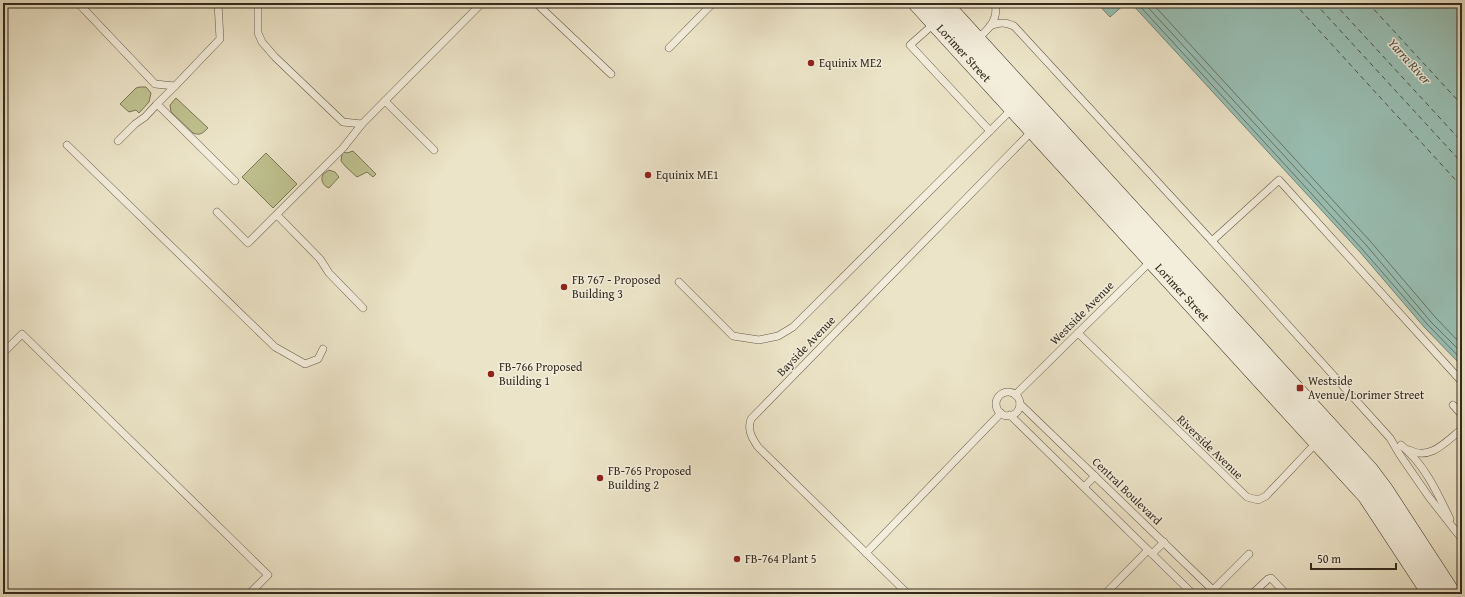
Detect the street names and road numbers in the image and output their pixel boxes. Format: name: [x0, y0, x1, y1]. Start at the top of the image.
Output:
street label: Lorimer Street: [933, 20, 996, 86]
street label: Lorimer Street: [1151, 259, 1214, 326]
street label: Westside Avenue: [1046, 277, 1118, 348]
street label: Bayside Avenue: [772, 311, 839, 380]
street label: Riverside Avenue: [1173, 411, 1248, 483]
street label: Central Boulevard: [1089, 453, 1166, 529]

